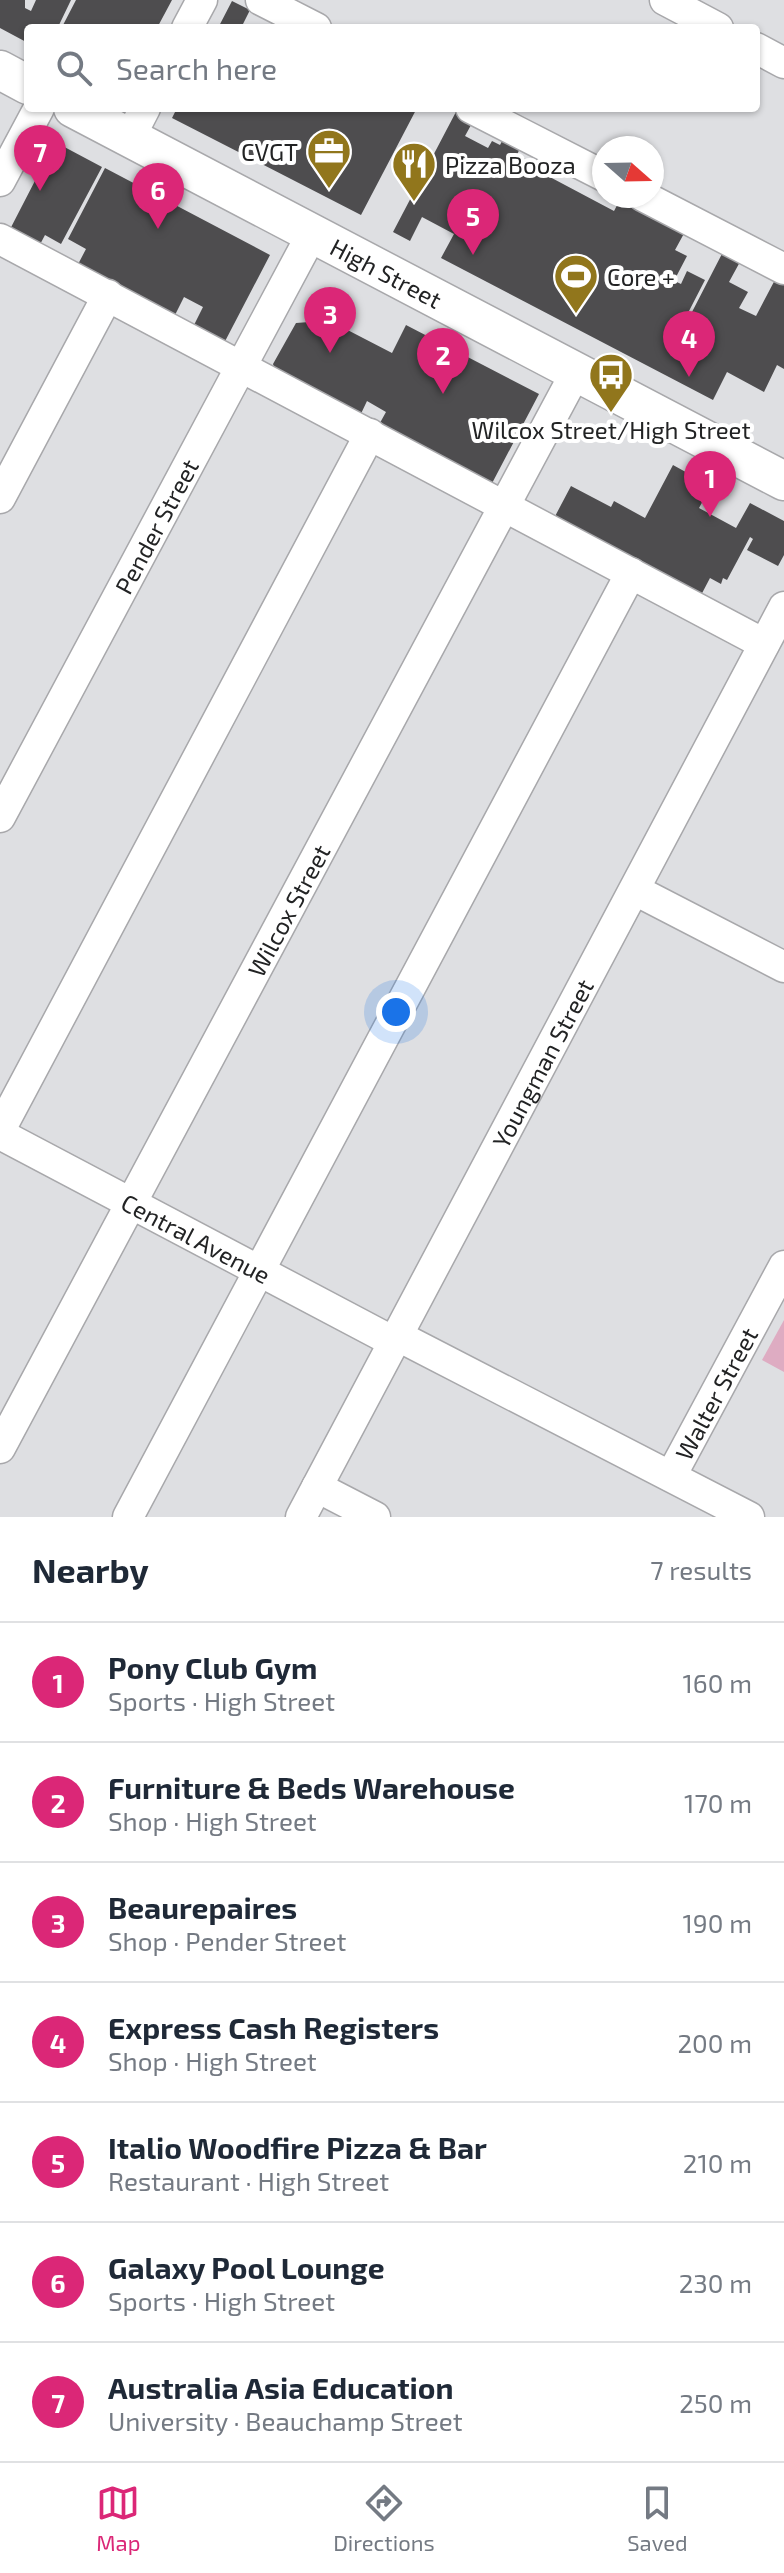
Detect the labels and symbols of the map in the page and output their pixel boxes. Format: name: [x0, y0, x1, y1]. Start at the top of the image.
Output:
pin: 7: [14, 125, 66, 191]
office icon: CVGT: [305, 127, 353, 190]
north arrow: [592, 136, 664, 208]
place label: CVGT: [241, 137, 298, 166]
restaurant icon: Pizza Booza: [390, 140, 438, 203]
place label: Pizza Booza: [445, 150, 576, 179]
pin: 6: [132, 163, 184, 229]
pin: 5: [447, 189, 499, 255]
street label: High Street: [326, 231, 447, 314]
sports icon: Core +: [552, 252, 600, 315]
place label: Core +: [607, 262, 675, 291]
pin: 3: [304, 287, 356, 353]
pin: 4: [663, 311, 715, 377]
pin: 2: [417, 328, 469, 394]
bus stop icon: Wilcox Street/High Street: [587, 351, 635, 414]
place label: Wilcox Street/High Street: [471, 415, 751, 444]
pin: 1: [684, 451, 736, 517]
street label: Pender Street: [108, 454, 204, 598]
street label: Wilcox Street: [241, 839, 335, 981]
street label: Youngman Street: [485, 974, 599, 1152]
your location: [376, 992, 416, 1032]
street label: Central Avenue: [117, 1186, 276, 1289]
street label: Walter Street: [668, 1322, 763, 1464]

